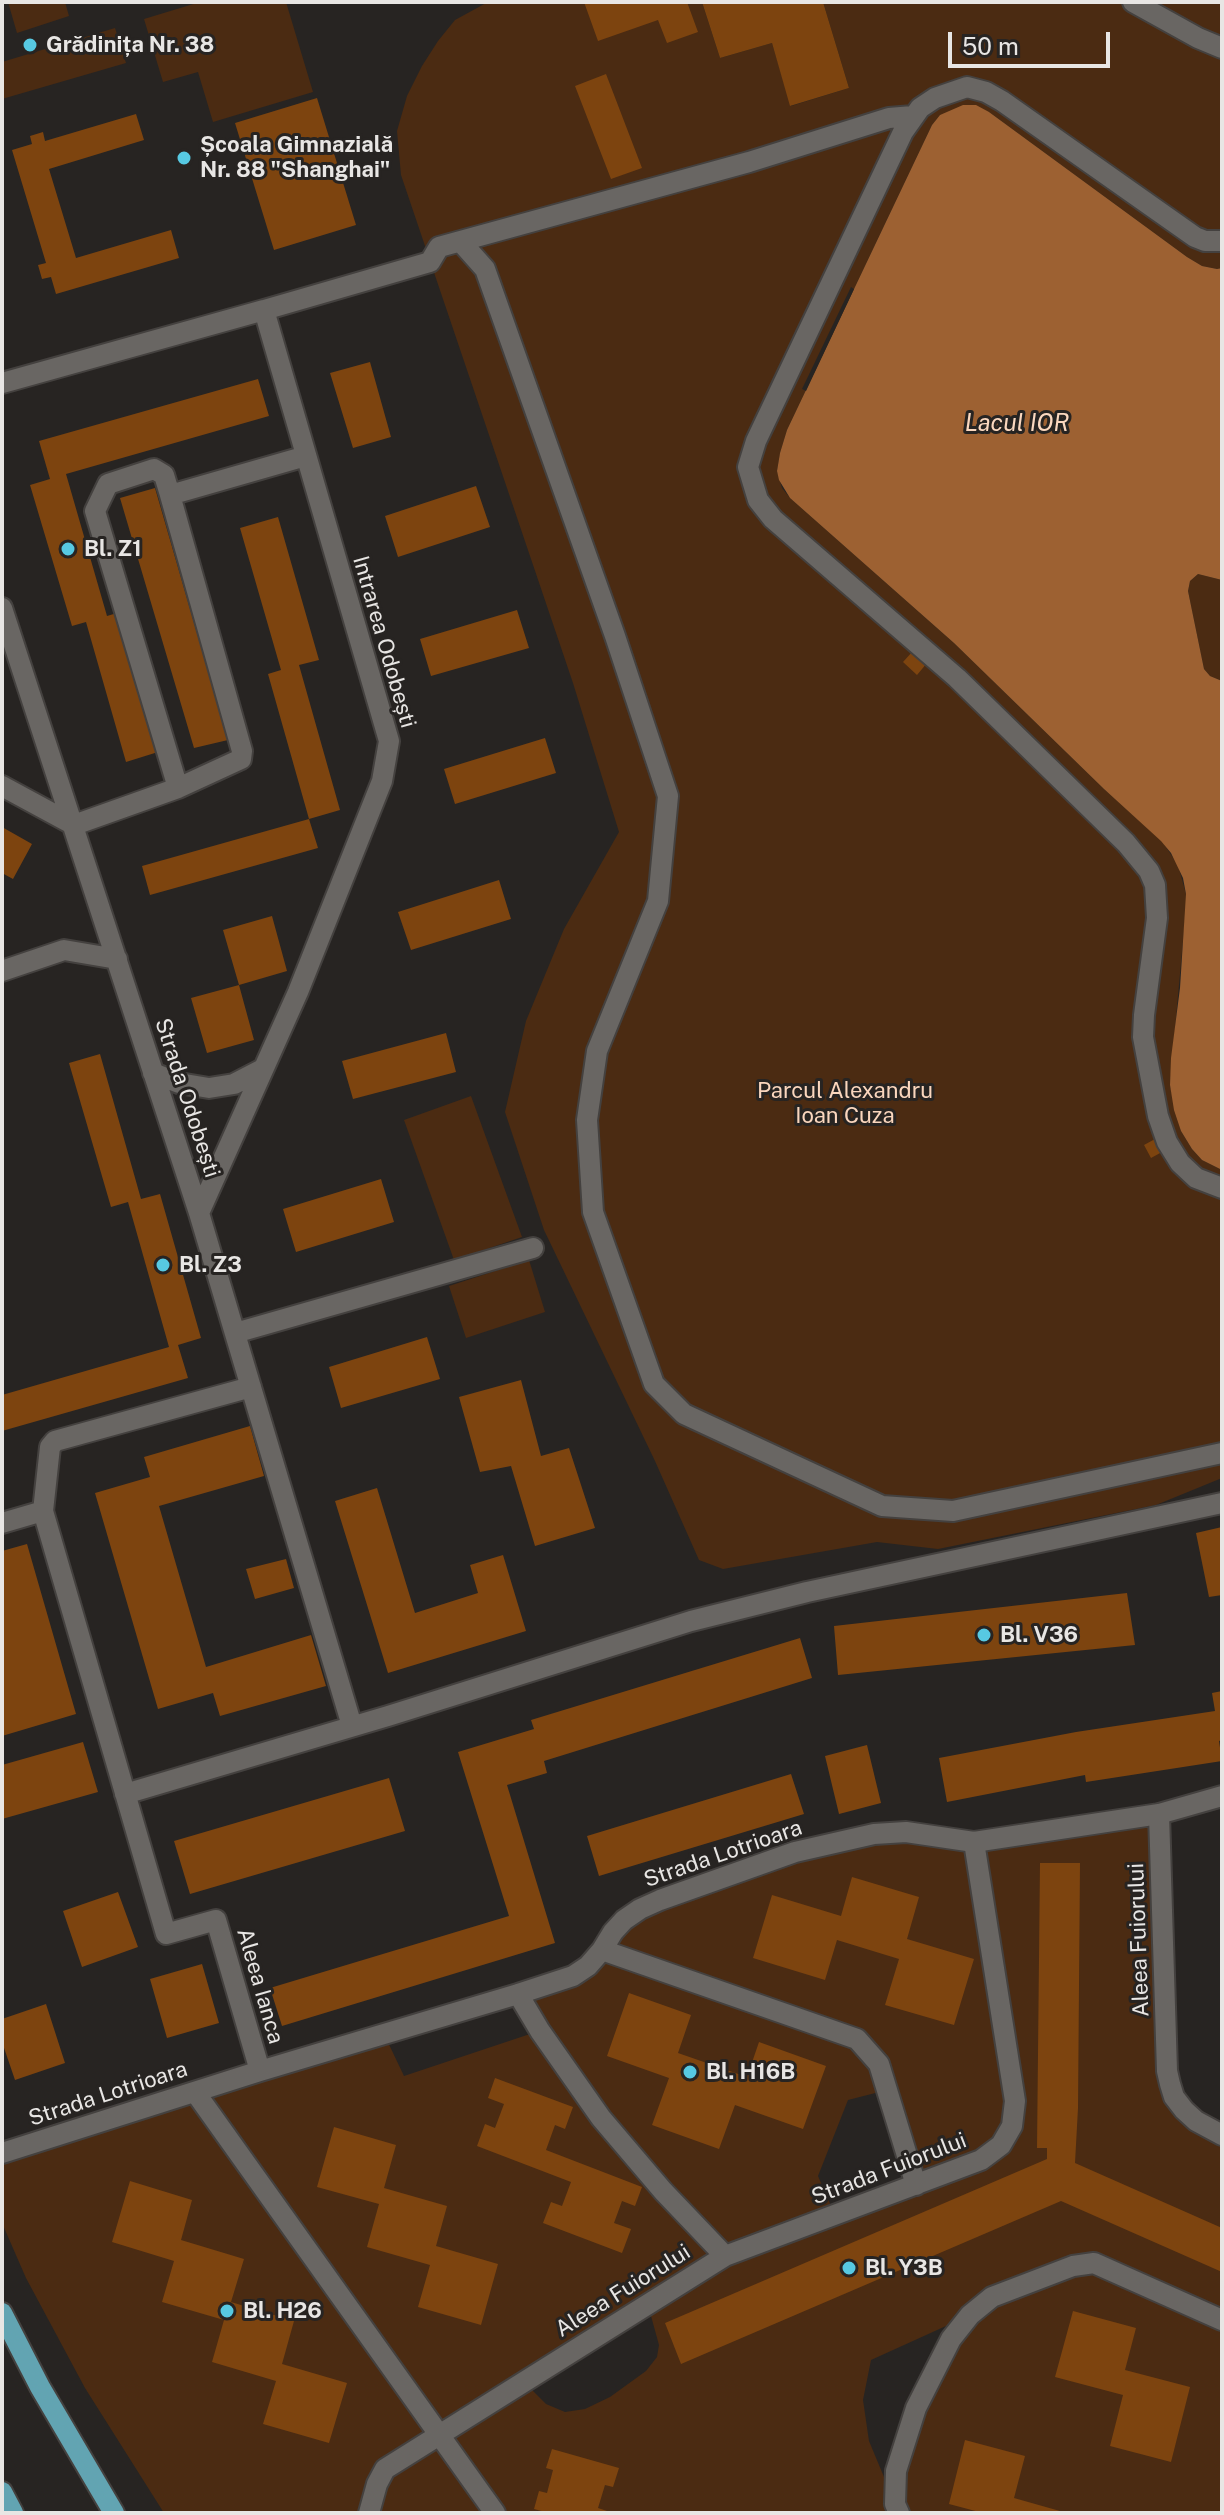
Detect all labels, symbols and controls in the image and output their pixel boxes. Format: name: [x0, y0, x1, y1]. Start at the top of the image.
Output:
scale bar: [952, 16, 1114, 66]
place label: Grădinița Nr. 38: [46, 32, 214, 58]
text: 50 m: [962, 32, 1019, 60]
marker: Grădinița Nr. 38: [21, 36, 39, 54]
place label: Școala Gimnazială Nr. 88 "Shanghai": [200, 132, 393, 184]
marker: Școala Gimnazială Nr. 88 "Shanghai": [175, 149, 193, 167]
water label: Lacul IOR: [965, 410, 1069, 438]
place label: Bl. Z1: [84, 536, 142, 562]
marker: Bl. Z1: [59, 540, 77, 558]
street label: Intrarea Odobești: [347, 553, 421, 731]
street label: Strada Odobești: [149, 1015, 225, 1181]
park label: Parcul Alexandru Ioan Cuza: [757, 1078, 933, 1130]
place label: Bl. Z3: [179, 1252, 242, 1278]
marker: Bl. Z3: [154, 1256, 172, 1274]
place label: Bl. V36: [1000, 1622, 1078, 1648]
marker: Bl. V36: [975, 1626, 993, 1644]
street label: Strada Lotrioara: [640, 1815, 806, 1893]
street label: Aleea Fuiorului: [1123, 1863, 1155, 2017]
street label: Aleea Ianca: [231, 1925, 289, 2047]
street label: Strada Lotrioara: [25, 2056, 191, 2132]
place label: Bl. H16B: [706, 2059, 795, 2085]
marker: Bl. H16B: [681, 2063, 699, 2081]
street label: Strada Fuiorului: [808, 2127, 970, 2211]
street label: Aleea Fuiorului: [551, 2239, 695, 2343]
place label: Bl. Y3B: [865, 2255, 943, 2281]
marker: Bl. Y3B: [840, 2259, 858, 2277]
place label: Bl. H26: [243, 2298, 322, 2324]
marker: Bl. H26: [218, 2302, 236, 2320]

